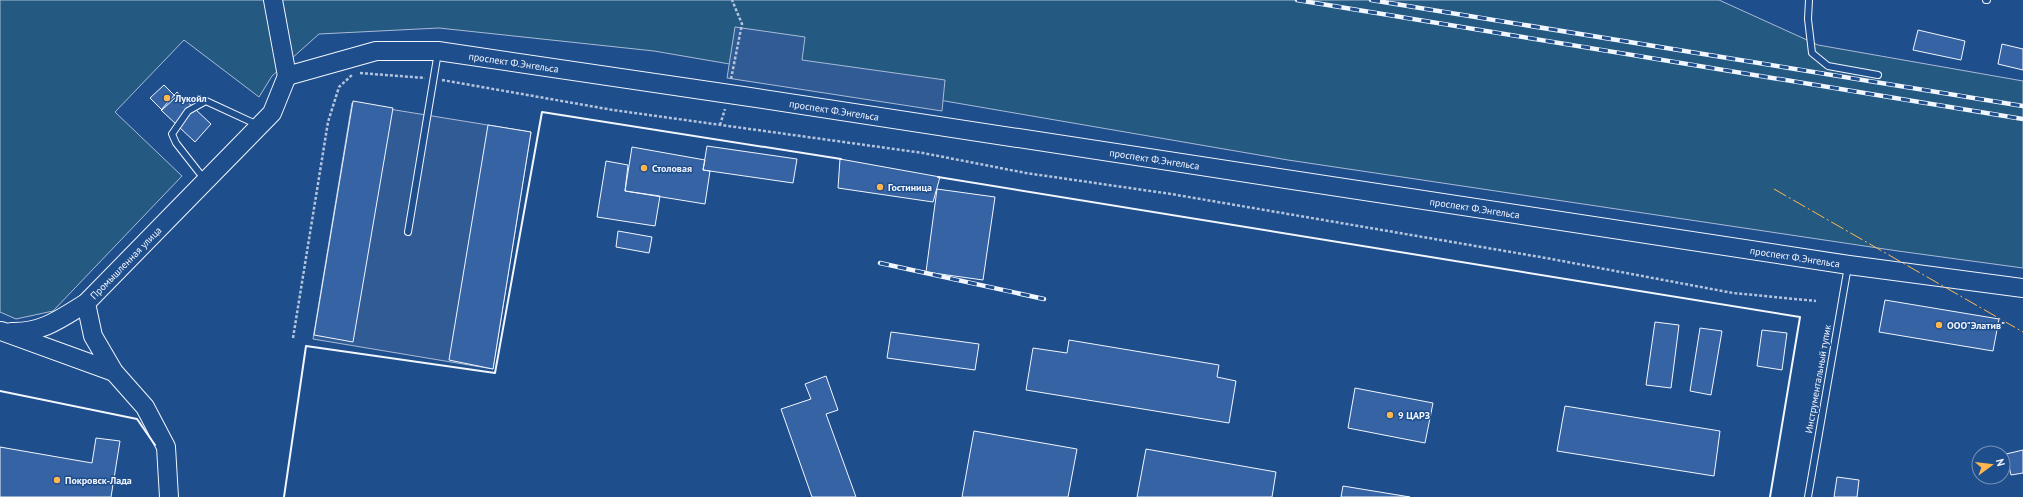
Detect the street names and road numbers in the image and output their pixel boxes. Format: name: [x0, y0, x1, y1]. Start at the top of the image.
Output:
street label: проспект Ф.Энгельса: [468, 49, 560, 75]
street label: проспект Ф.Энгельса: [788, 97, 880, 123]
street label: проспект Ф.Энгельса: [1109, 146, 1200, 172]
street label: проспект Ф.Энгельса: [1429, 195, 1521, 221]
street label: Промышленная улица: [87, 223, 164, 302]
street label: проспект Ф.Энгельса: [1749, 243, 1841, 270]
street label: Инструментальный тупик: [1802, 323, 1834, 434]

